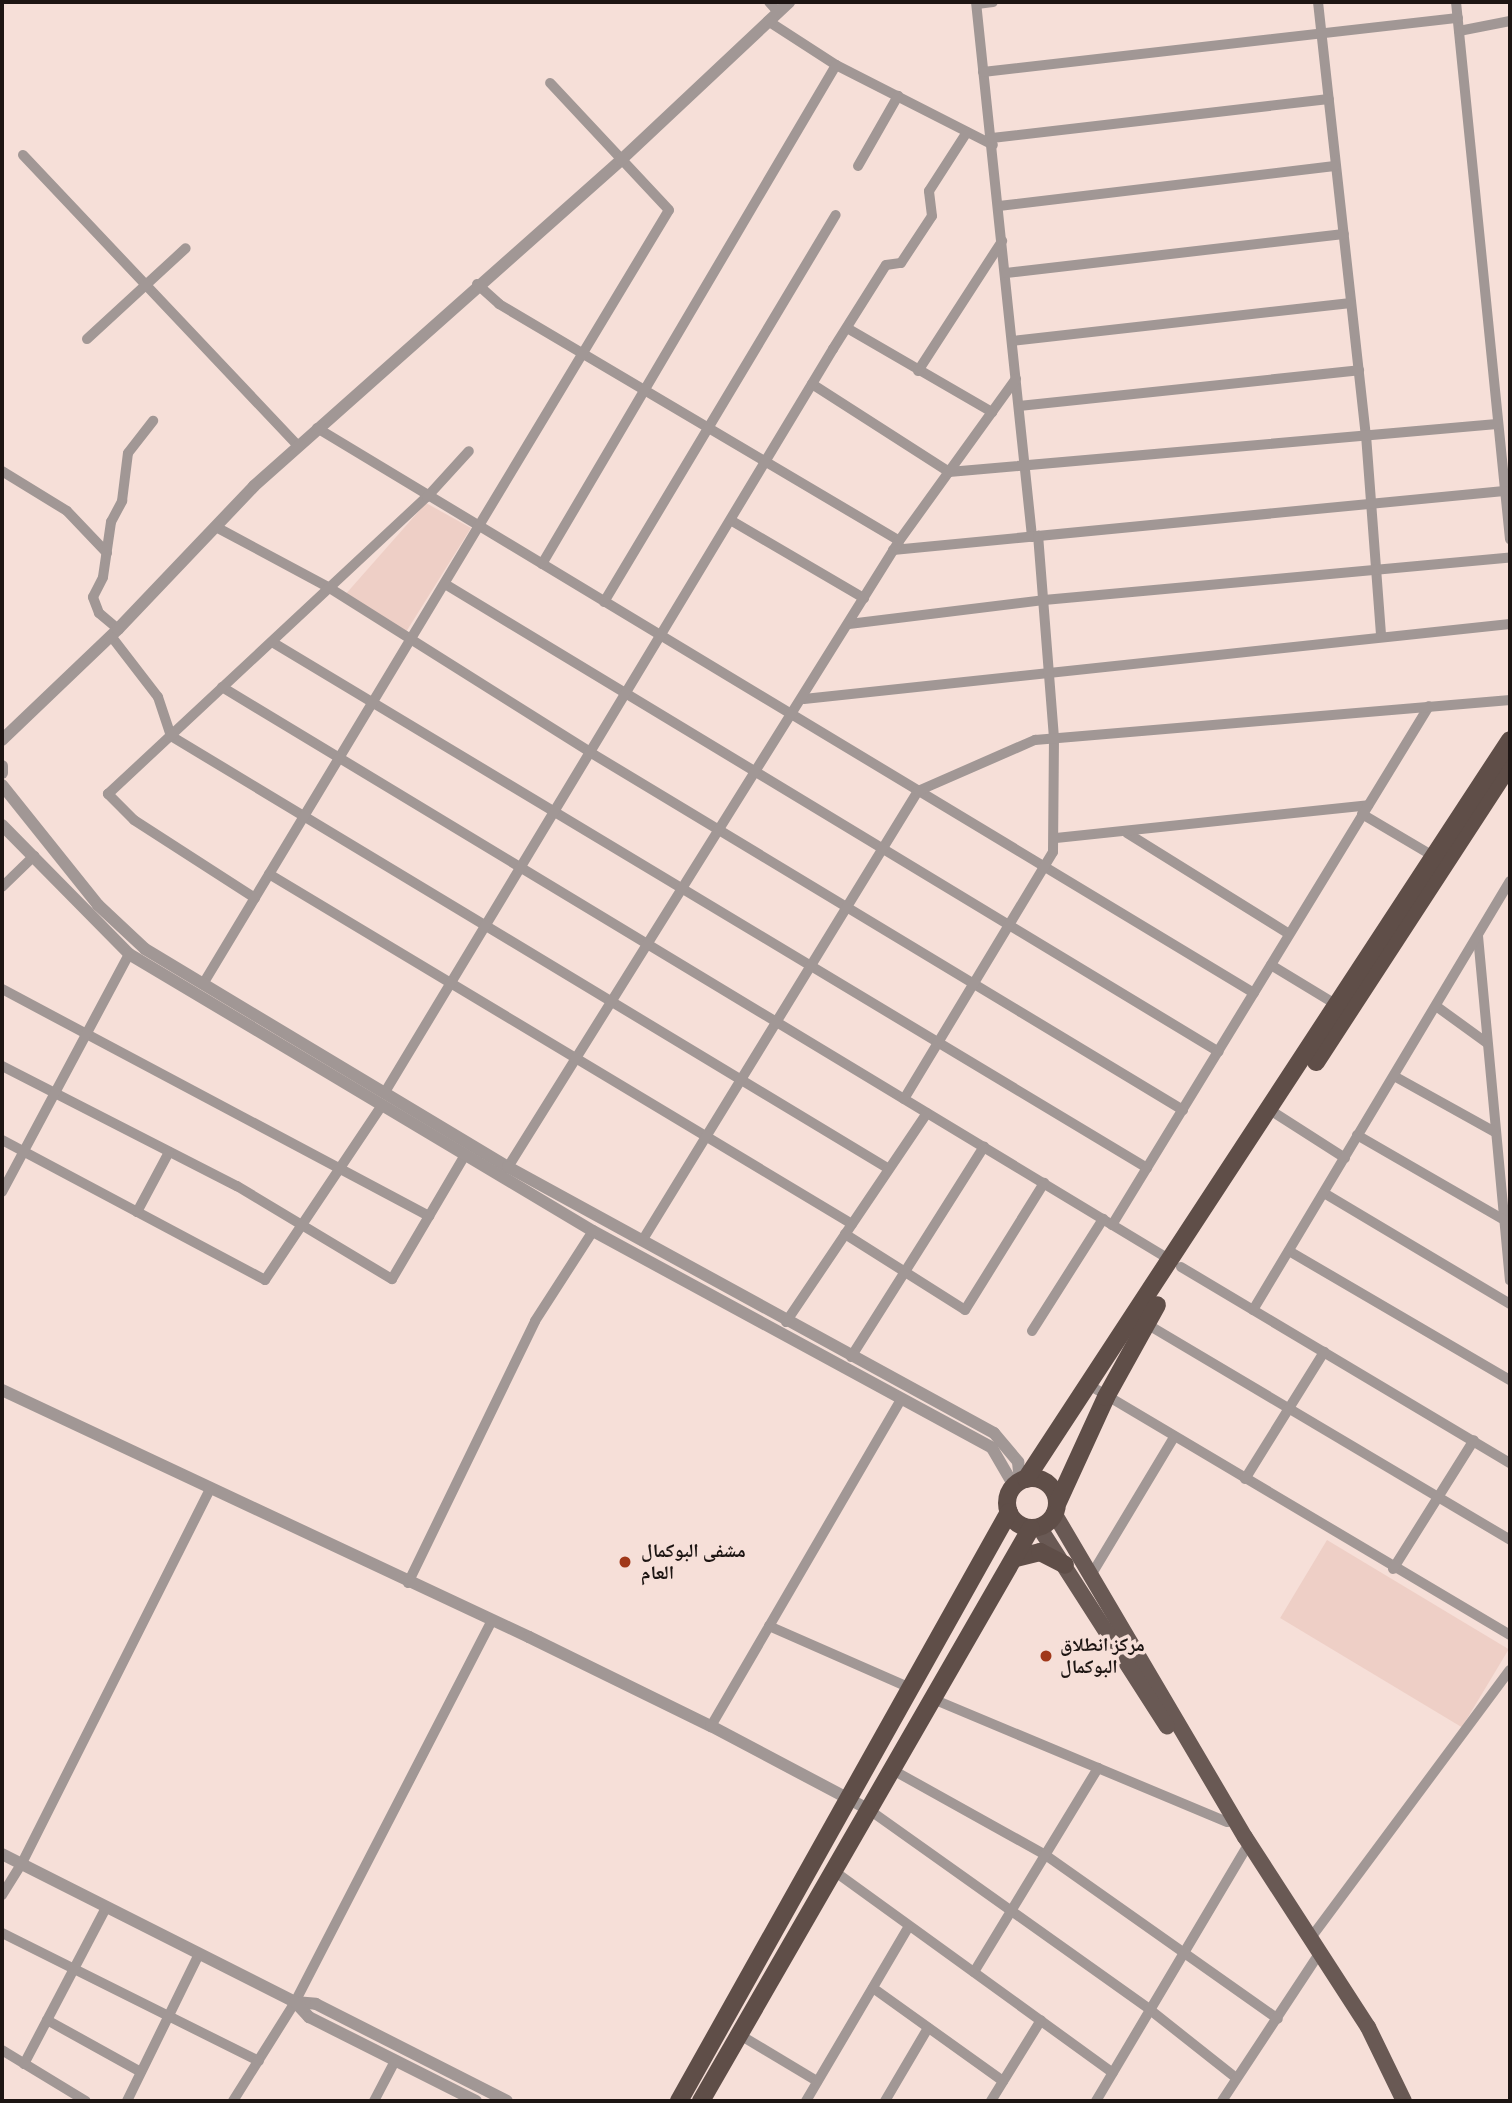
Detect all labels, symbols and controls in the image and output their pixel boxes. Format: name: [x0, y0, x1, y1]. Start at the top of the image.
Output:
place label: مشفى البوكمال العام: [641, 1540, 746, 1584]
marker: مشفى البوكمال العام: [615, 1552, 635, 1572]
place label: مركز انطلاق البوكمال: [1060, 1634, 1145, 1678]
marker: مركز انطلاق البوكمال: [1038, 1648, 1054, 1664]

